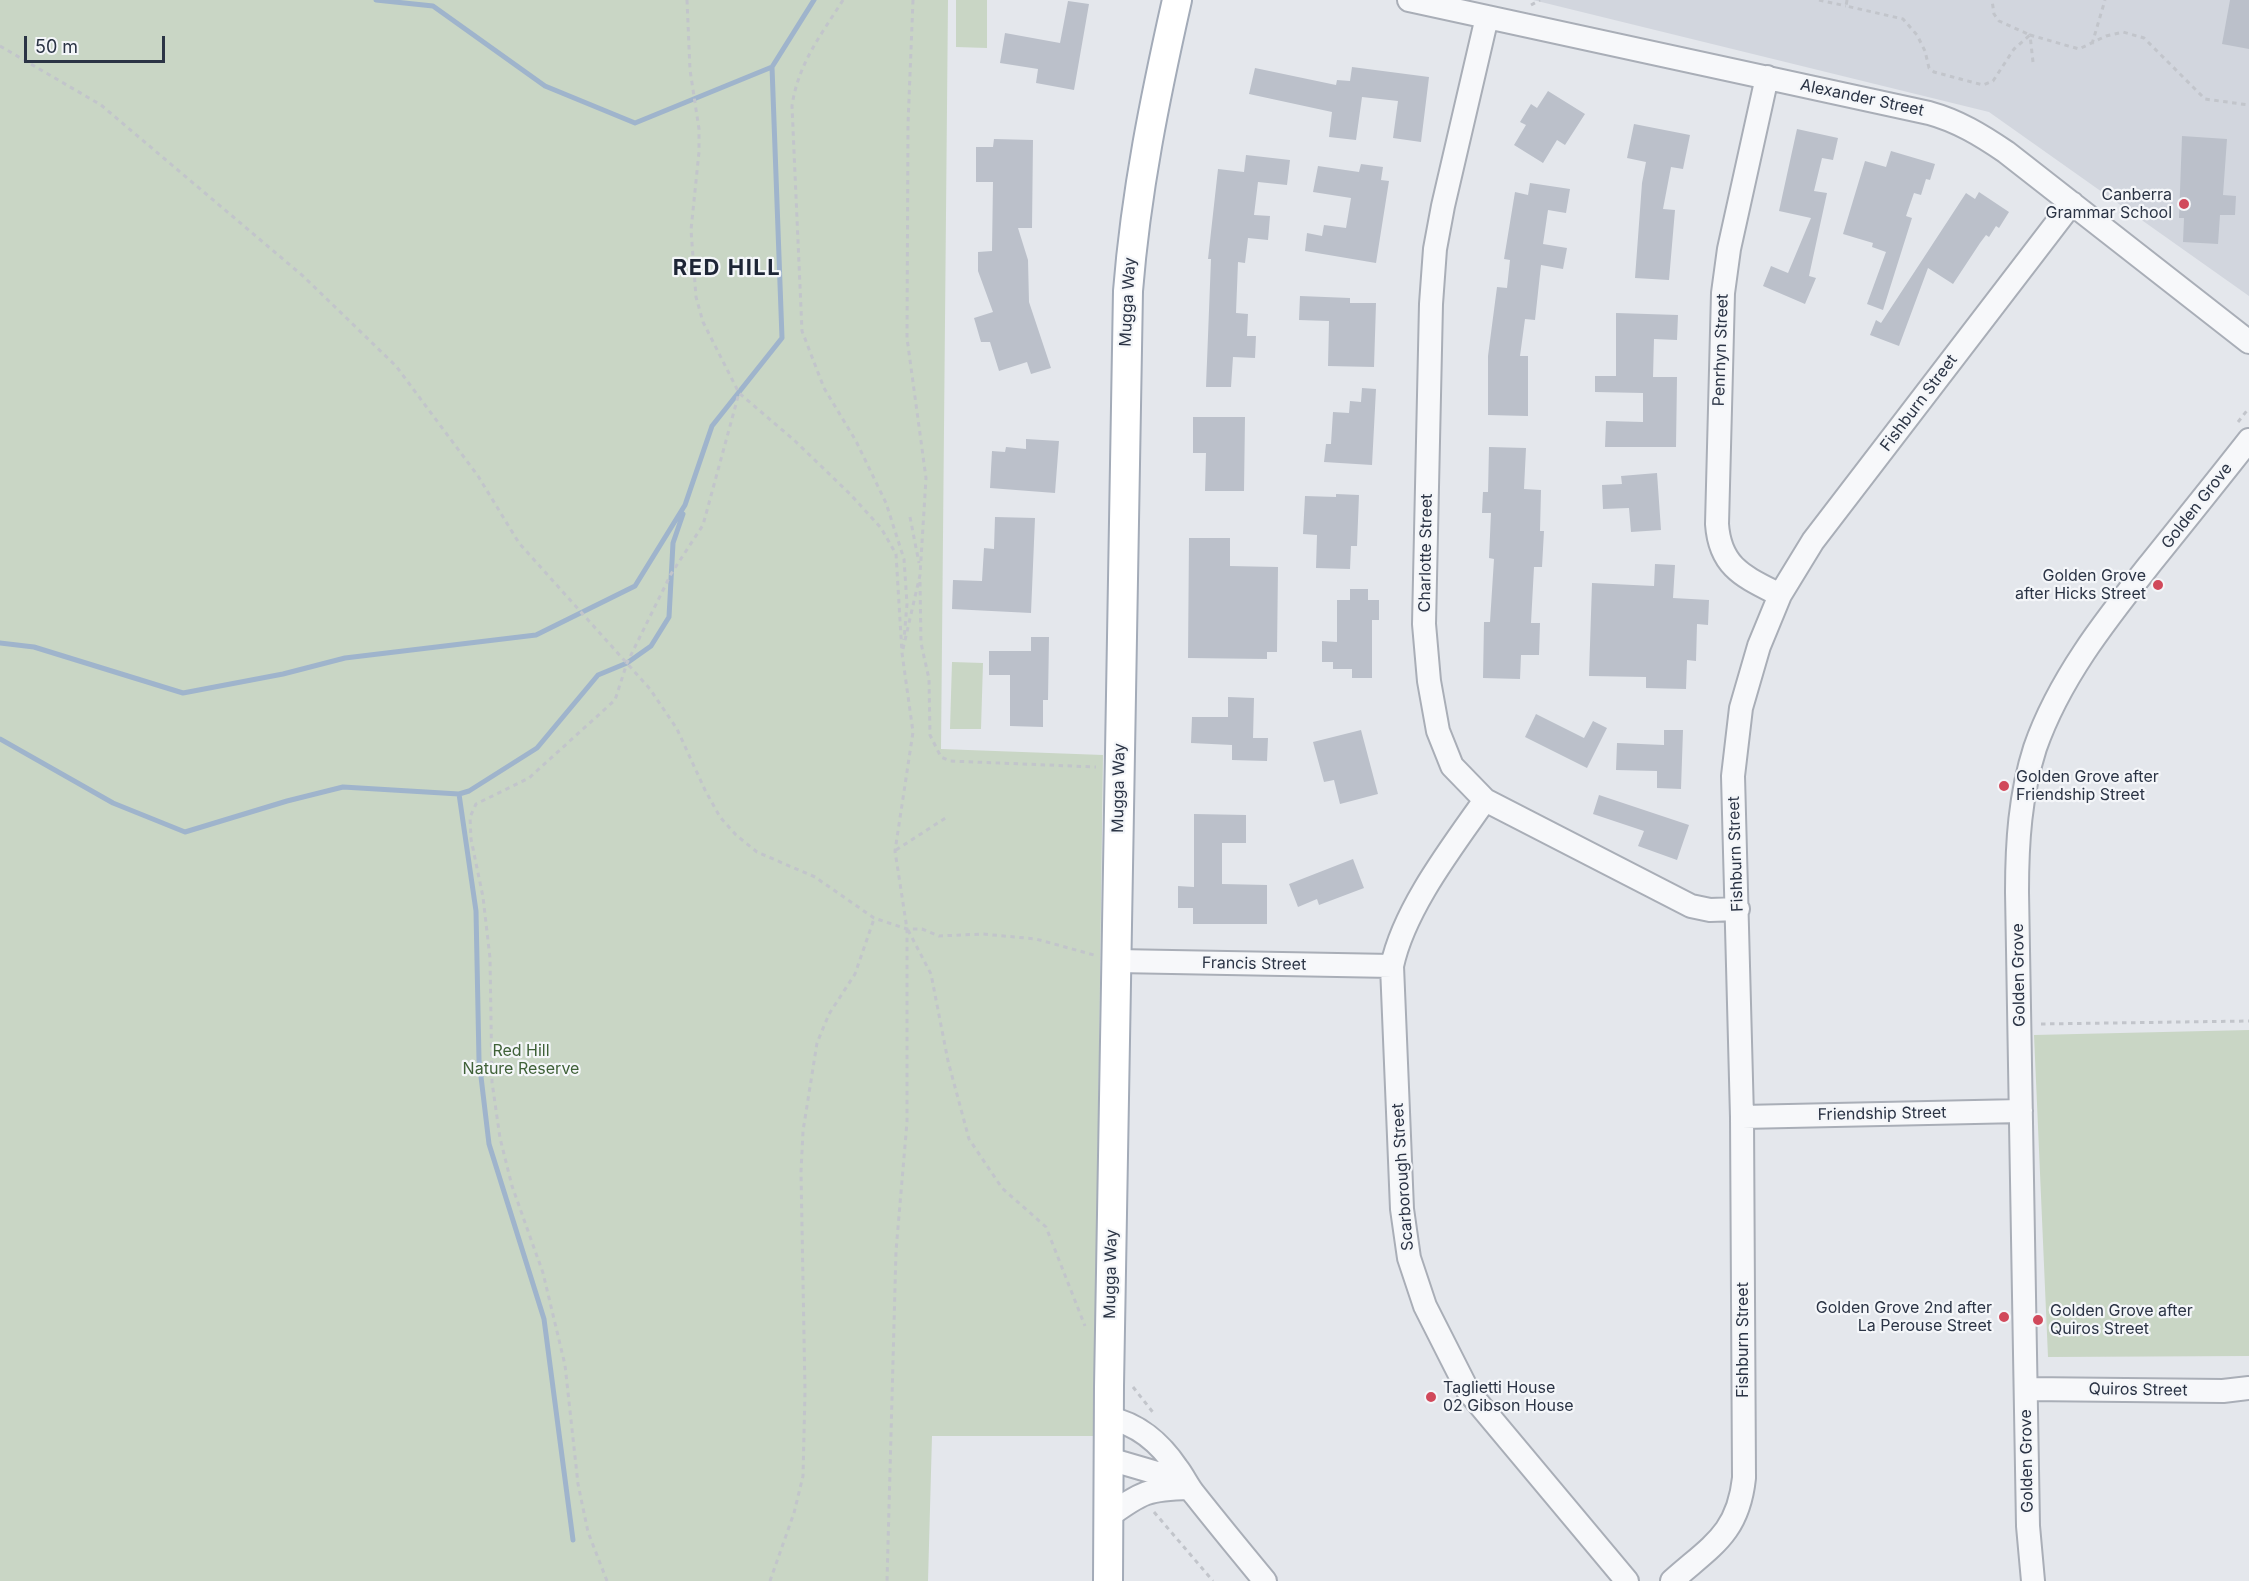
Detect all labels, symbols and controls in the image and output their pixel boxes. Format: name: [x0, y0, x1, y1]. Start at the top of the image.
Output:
scale bar: [27, 24, 168, 62]
text: 50 m: [35, 36, 78, 57]
street label: Alexander Street: [1798, 76, 1926, 120]
place label: Canberra Grammar School: [2046, 185, 2172, 223]
marker: Canberra Grammar School: [2177, 197, 2191, 211]
district label: RED HILL: [673, 255, 781, 281]
street label: Mugga Way: [1116, 257, 1140, 347]
street label: Penrhyn Street: [1709, 293, 1733, 407]
street label: Fishburn Street: [1876, 351, 1962, 455]
street label: Golden Grove: [2158, 459, 2236, 553]
street label: Charlotte Street: [1415, 493, 1437, 613]
place label: Golden Grove after Hicks Street: [2015, 566, 2146, 604]
marker: Golden Grove after Hicks Street: [2151, 578, 2165, 592]
street label: Mugga Way: [1109, 743, 1129, 833]
place label: Golden Grove after Friendship Street: [2016, 767, 2159, 805]
marker: Golden Grove after Friendship Street: [1997, 779, 2011, 793]
street label: Fishburn Street: [1724, 796, 1748, 912]
street label: Golden Grove: [2008, 923, 2030, 1027]
street label: Francis Street: [1202, 953, 1306, 975]
park label: Red Hill Nature Reserve: [463, 1041, 579, 1079]
street label: Scarborough Street: [1388, 1103, 1418, 1251]
street label: Friendship Street: [1817, 1103, 1947, 1125]
street label: Mugga Way: [1101, 1229, 1121, 1319]
street label: Fishburn Street: [1733, 1282, 1753, 1398]
place label: Golden Grove 2nd after La Perouse Street: [1816, 1298, 1992, 1336]
place label: Golden Grove after Quiros Street: [2050, 1301, 2193, 1339]
marker: Golden Grove 2nd after La Perouse Street: [1997, 1310, 2011, 1324]
marker: Golden Grove after Quiros Street: [2031, 1313, 2045, 1327]
place label: Taglietti House 02 Gibson House: [1443, 1378, 1574, 1416]
street label: Quiros Street: [2088, 1380, 2188, 1400]
marker: Taglietti House 02 Gibson House: [1424, 1390, 1438, 1404]
street label: Golden Grove: [2016, 1409, 2038, 1513]

